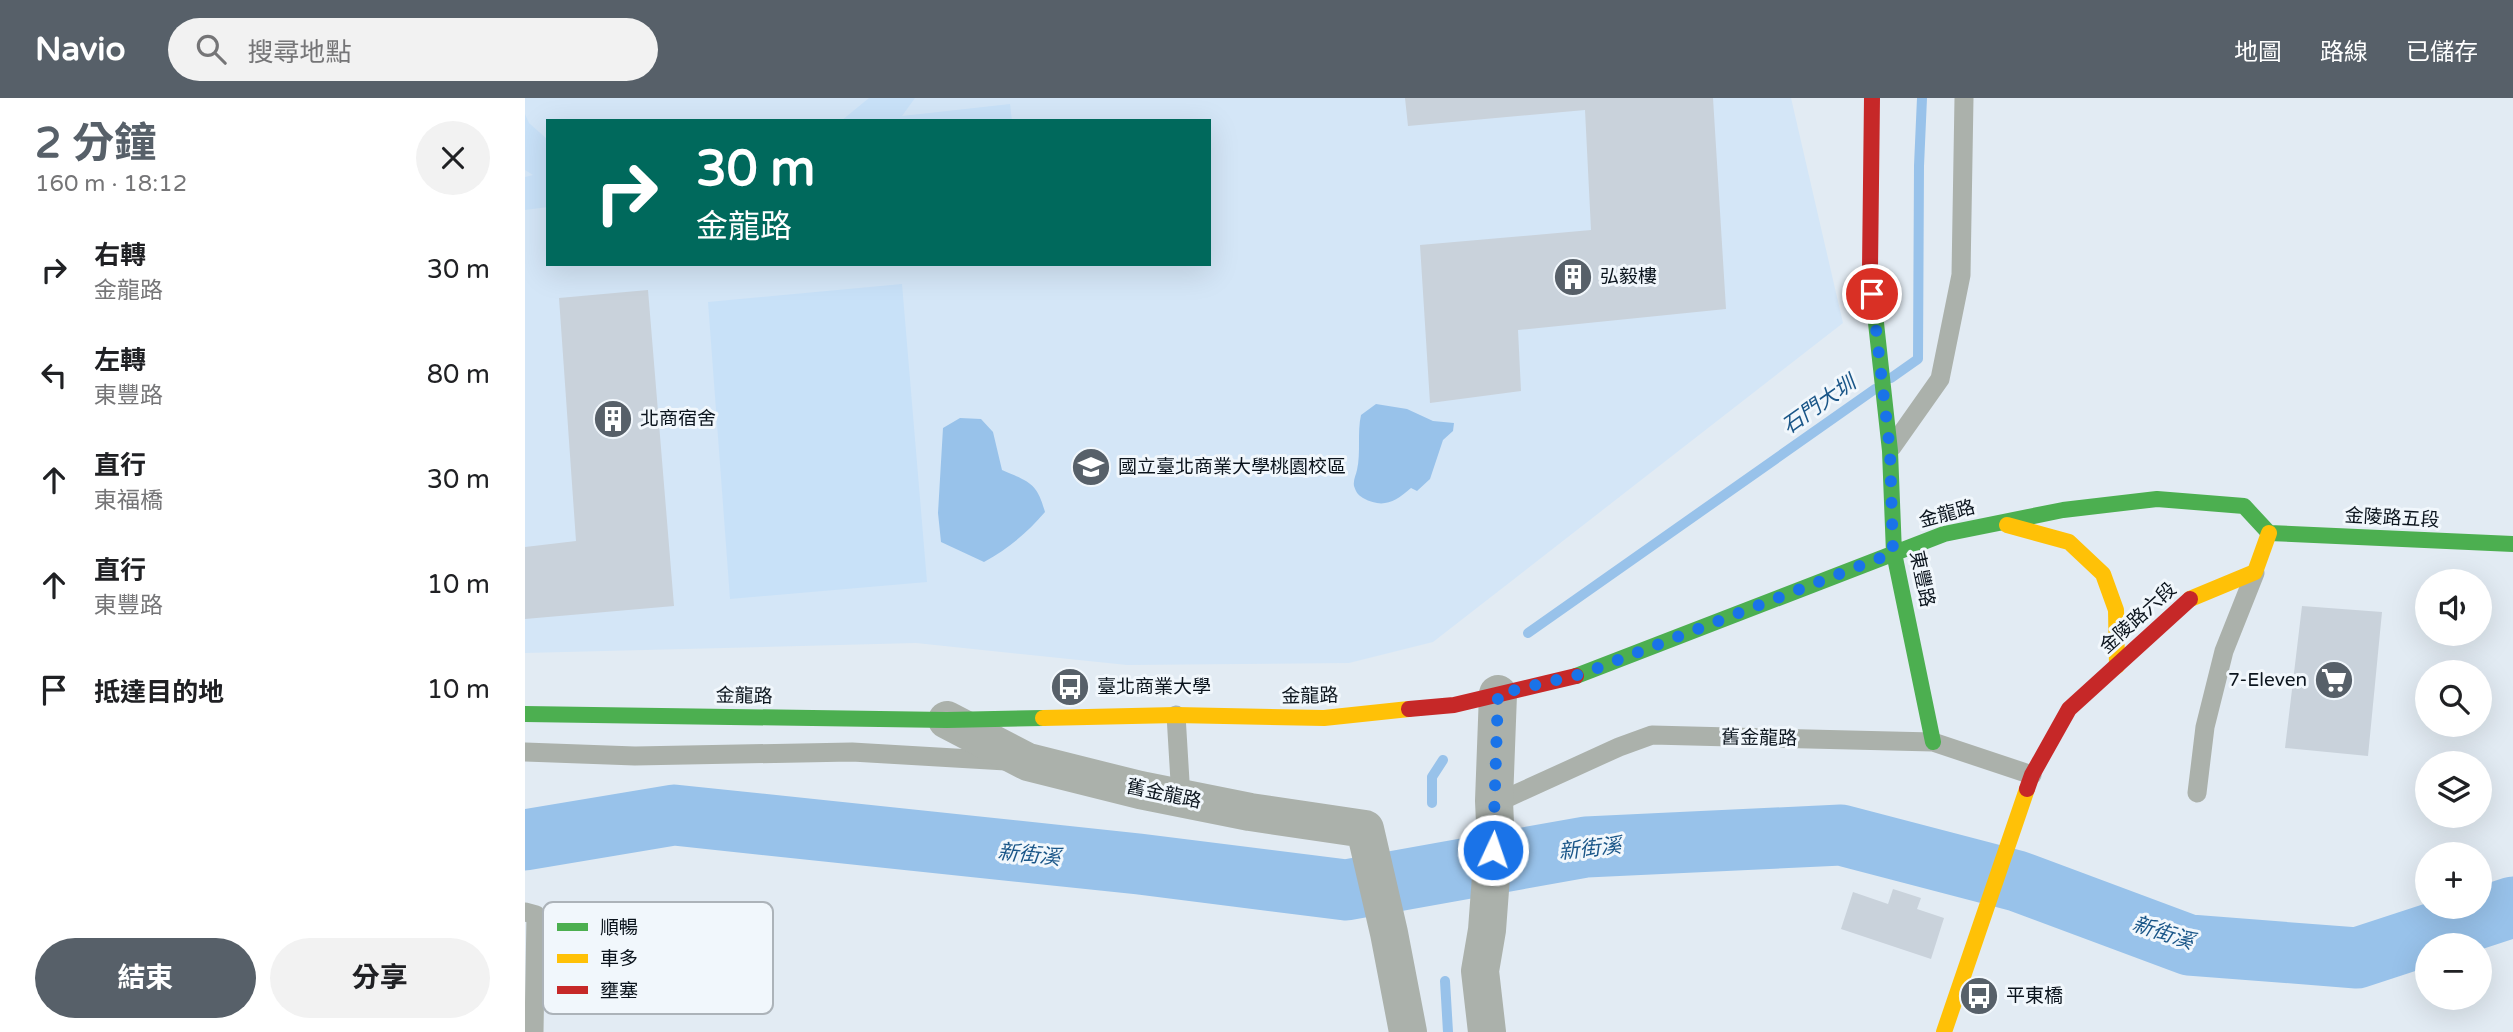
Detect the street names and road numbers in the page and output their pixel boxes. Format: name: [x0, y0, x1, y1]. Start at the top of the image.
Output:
street label: 金龍路: [1917, 496, 1977, 532]
street label: 金陵路五段: [2344, 505, 2440, 531]
street label: 東豐路: [1905, 549, 1939, 609]
street label: 金陵路六段: [2095, 578, 2181, 658]
street label: 金龍路: [715, 685, 773, 707]
street label: 金龍路: [1281, 685, 1339, 707]
street label: 舊金龍路: [1721, 726, 1797, 750]
street label: 舊金龍路: [1125, 775, 1203, 813]

